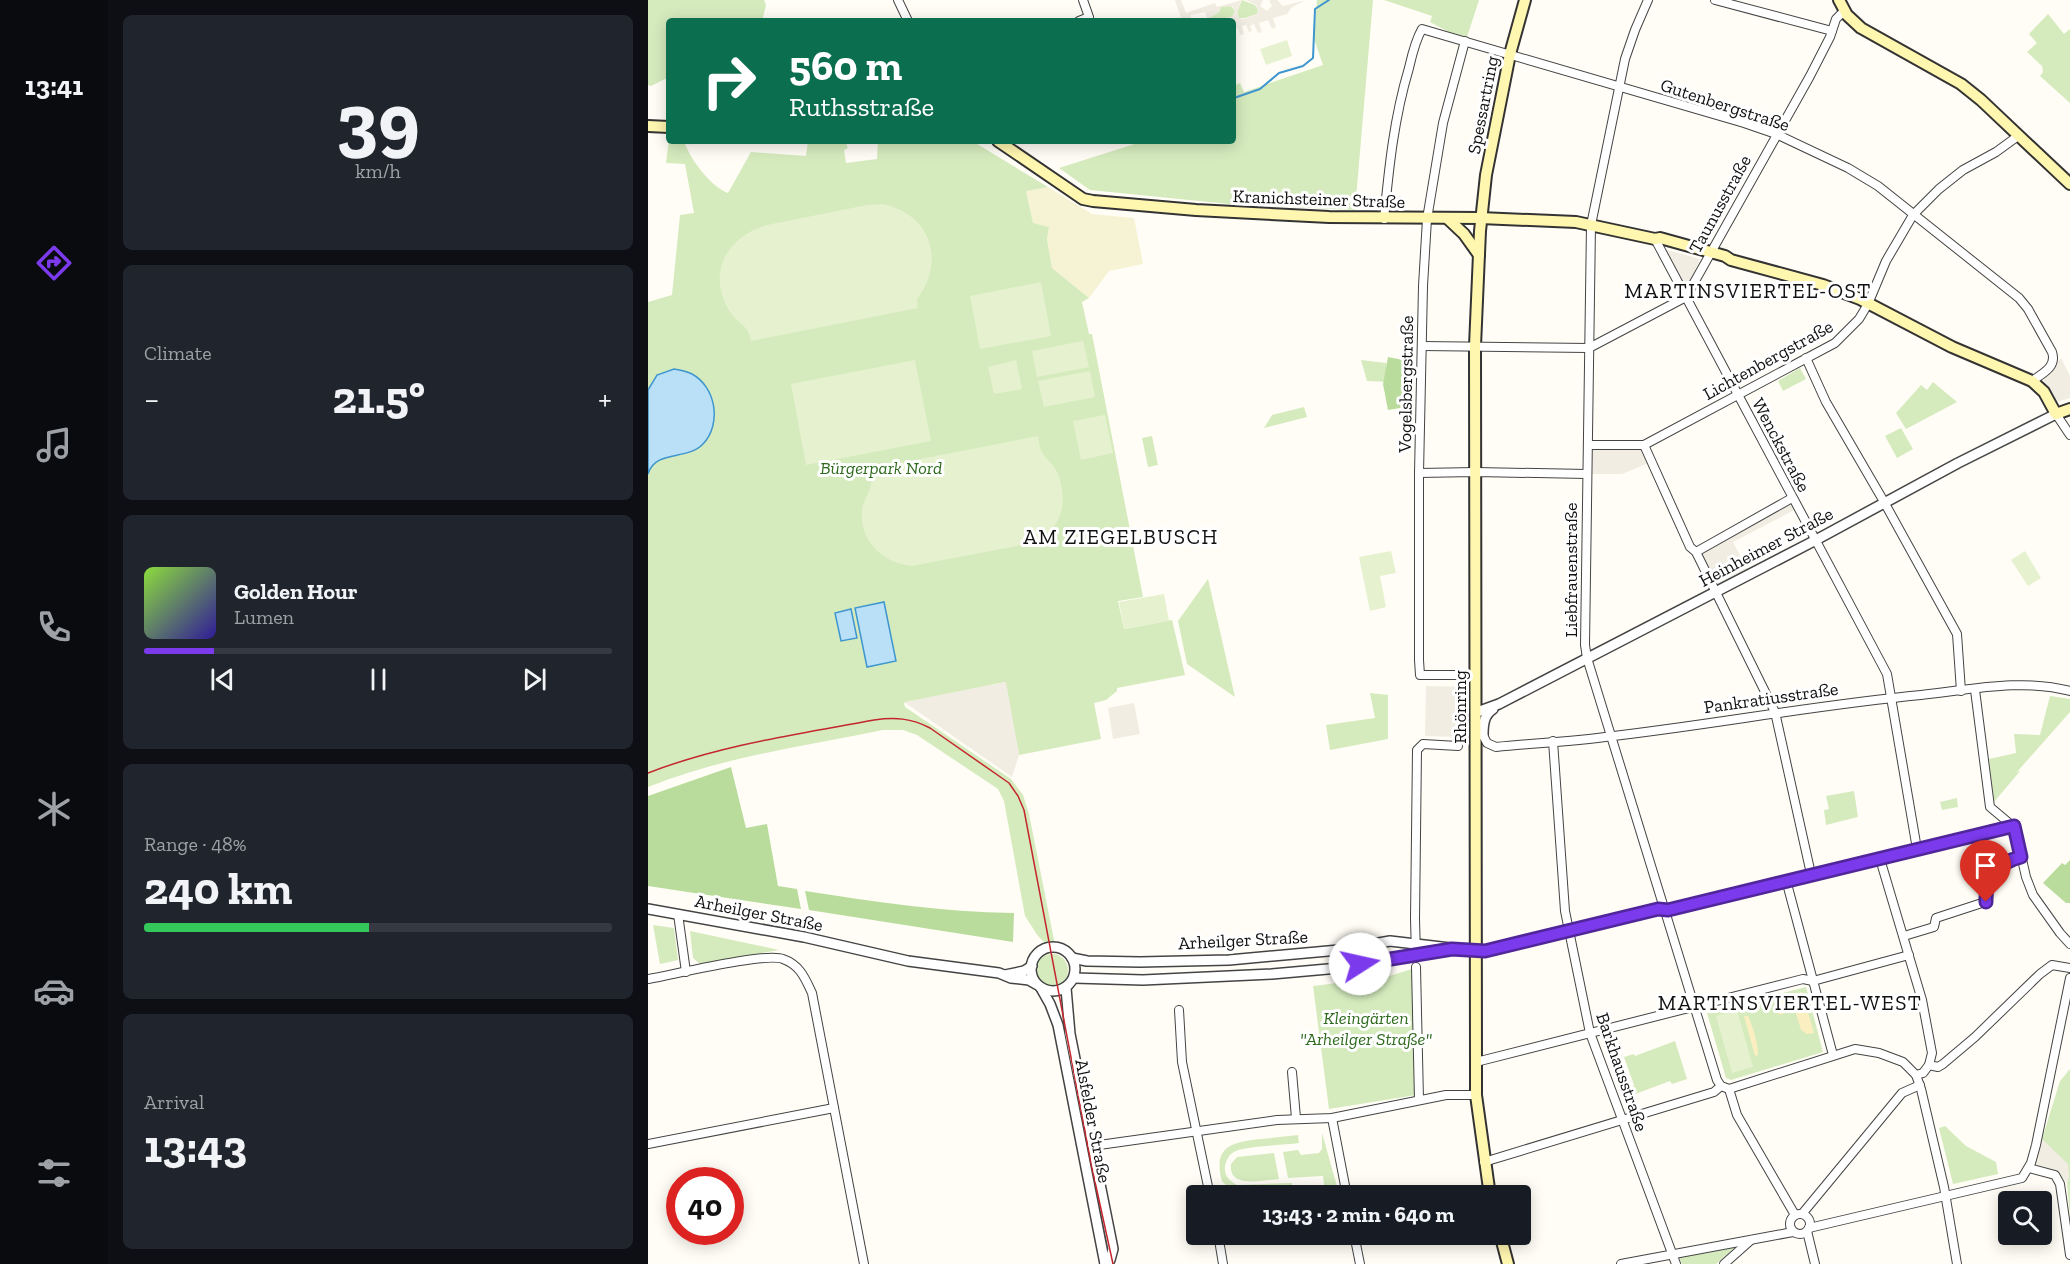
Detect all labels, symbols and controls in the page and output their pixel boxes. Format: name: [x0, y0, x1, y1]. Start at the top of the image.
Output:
text: 560 m: [789, 40, 902, 91]
icon: right: [690, 42, 768, 120]
street label: Spessartring: [1463, 54, 1503, 156]
text: 13:41: [25, 70, 83, 102]
text: 39: [336, 73, 420, 167]
street label: Gutenbergstraße: [1658, 74, 1792, 136]
text: Ruthsstraße: [789, 91, 934, 123]
street label: Taunusstraße: [1684, 151, 1756, 257]
text: km/h: [355, 159, 401, 183]
street label: Kranichsteiner Straße: [1232, 185, 1406, 213]
icon: directions: [33, 242, 75, 284]
district label: MARTINSVIERTEL-OST: [1624, 278, 1872, 303]
street label: Vogelsbergstraße: [1394, 315, 1418, 454]
street label: Lichtenbergstraße: [1699, 315, 1837, 405]
text: Climate: [144, 341, 212, 365]
text: 21.5°: [333, 371, 425, 425]
text: −: [144, 379, 159, 418]
text: +: [598, 379, 612, 418]
street label: Wenckstraße: [1747, 394, 1815, 496]
icon: music: [33, 424, 75, 466]
park label: Bürgerpark Nord: [820, 457, 942, 479]
street label: Heinheimer Straße: [1695, 502, 1837, 592]
street label: Liebfrauenstraße: [1560, 503, 1582, 637]
district label: AM ZIEGELBUSCH: [1023, 524, 1219, 549]
text: Golden Hour: [234, 578, 358, 605]
text: Lumen: [234, 605, 294, 629]
icon: phone: [33, 606, 75, 648]
icon: previous: [206, 663, 239, 696]
icon: pause: [362, 663, 395, 696]
icon: next: [518, 663, 551, 696]
street label: Rhönring: [1449, 670, 1471, 744]
street label: Pankratiusstraße: [1702, 678, 1840, 718]
icon: climate: [33, 788, 75, 830]
text: Range · 48%: [144, 832, 247, 856]
pin: [1960, 840, 2011, 902]
icon: arrive: [1969, 849, 2002, 882]
text: 240 km: [144, 862, 292, 916]
street label: Arheilger Straße: [693, 890, 825, 936]
street label: Arheilger Straße: [1178, 926, 1308, 954]
position arrow: [1328, 932, 1392, 996]
icon: car: [33, 970, 75, 1012]
district label: MARTINSVIERTEL-WEST: [1658, 990, 1922, 1015]
park label: Kleingärten "Arheilger Straße": [1300, 1007, 1432, 1050]
street label: Barkhausstraße: [1591, 1010, 1653, 1134]
street label: Alsfelder Straße: [1070, 1057, 1116, 1185]
text: Arrival: [144, 1090, 204, 1114]
text: 13:43: [144, 1120, 247, 1174]
icon: filters: [33, 1152, 75, 1194]
speed limit sign: 40: [666, 1167, 744, 1245]
map controls: [1998, 1191, 2052, 1245]
button: search: [1998, 1191, 2052, 1245]
text: 13:43 · 2 min · 640 m: [1262, 1201, 1455, 1228]

